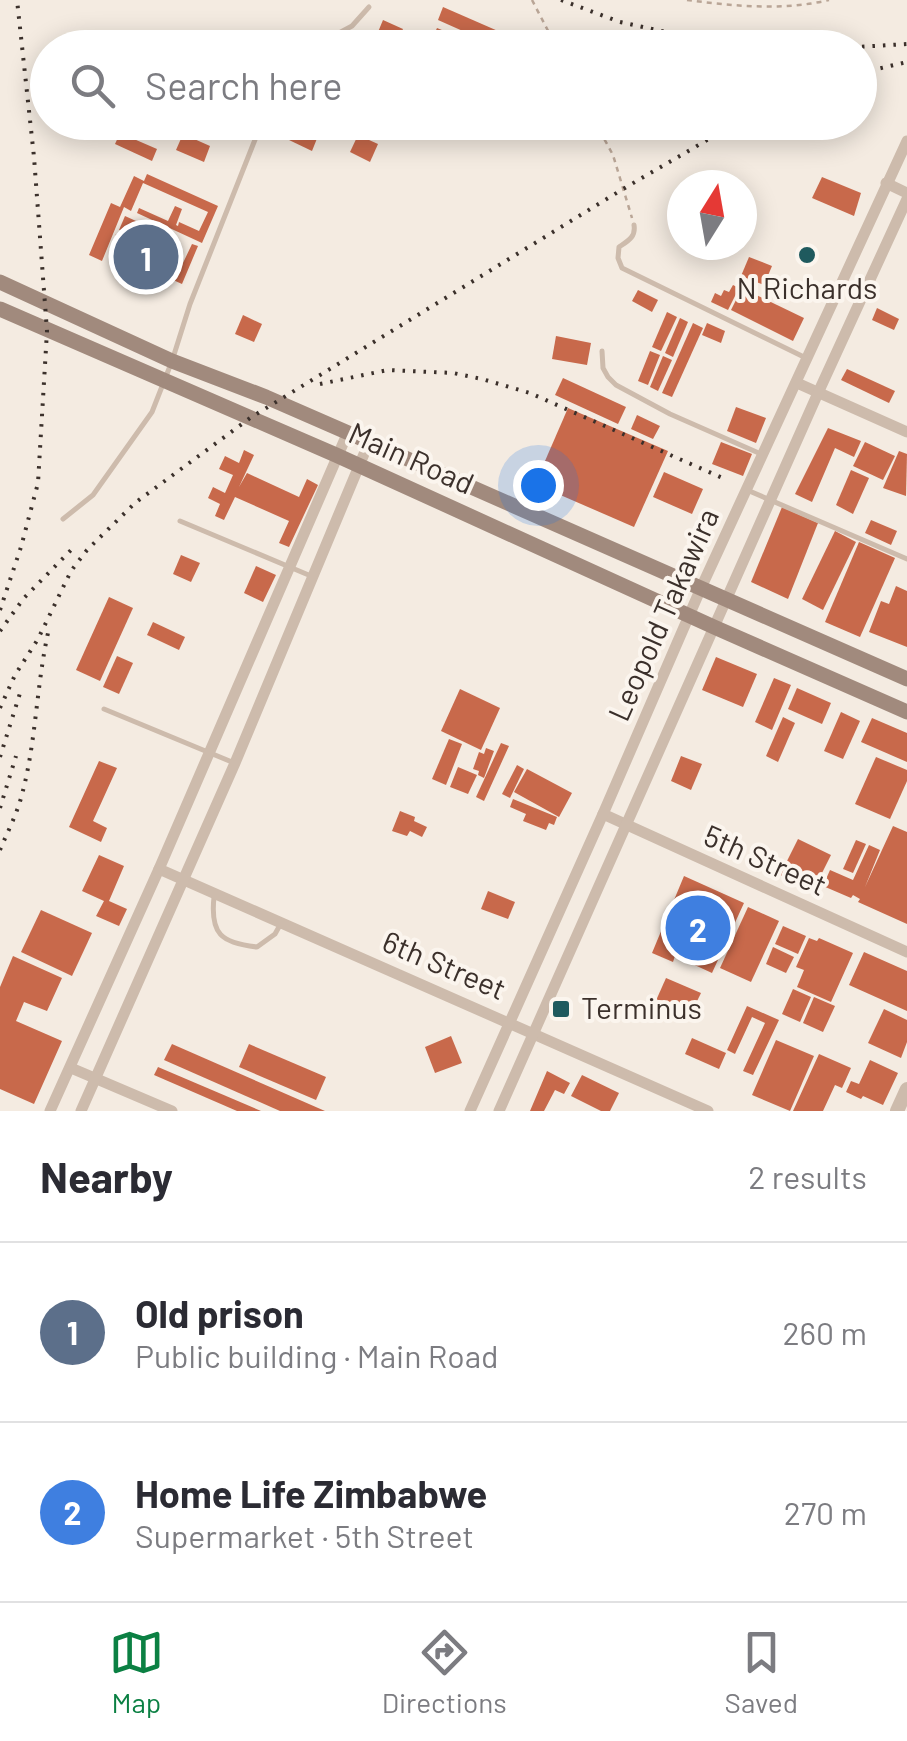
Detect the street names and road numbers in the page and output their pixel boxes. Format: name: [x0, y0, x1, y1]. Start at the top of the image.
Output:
street label: Main Road: [344, 414, 480, 501]
street label: Leopold Takawira: [599, 502, 725, 726]
street label: 5th Street: [699, 816, 833, 902]
street label: 6th Street: [378, 922, 512, 1006]

